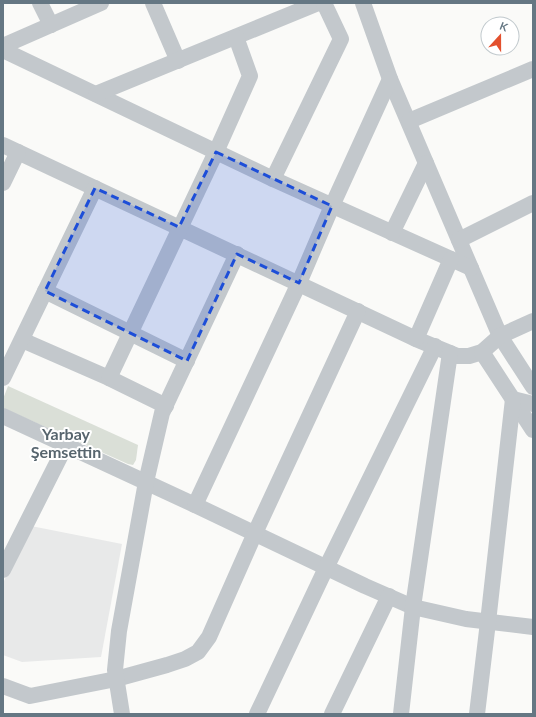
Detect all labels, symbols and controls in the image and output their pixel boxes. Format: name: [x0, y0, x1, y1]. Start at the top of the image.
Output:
north arrow: [480, 16, 520, 56]
text: K: [498, 19, 510, 34]
district label: Yarbay Şemsettin: [31, 424, 101, 461]

